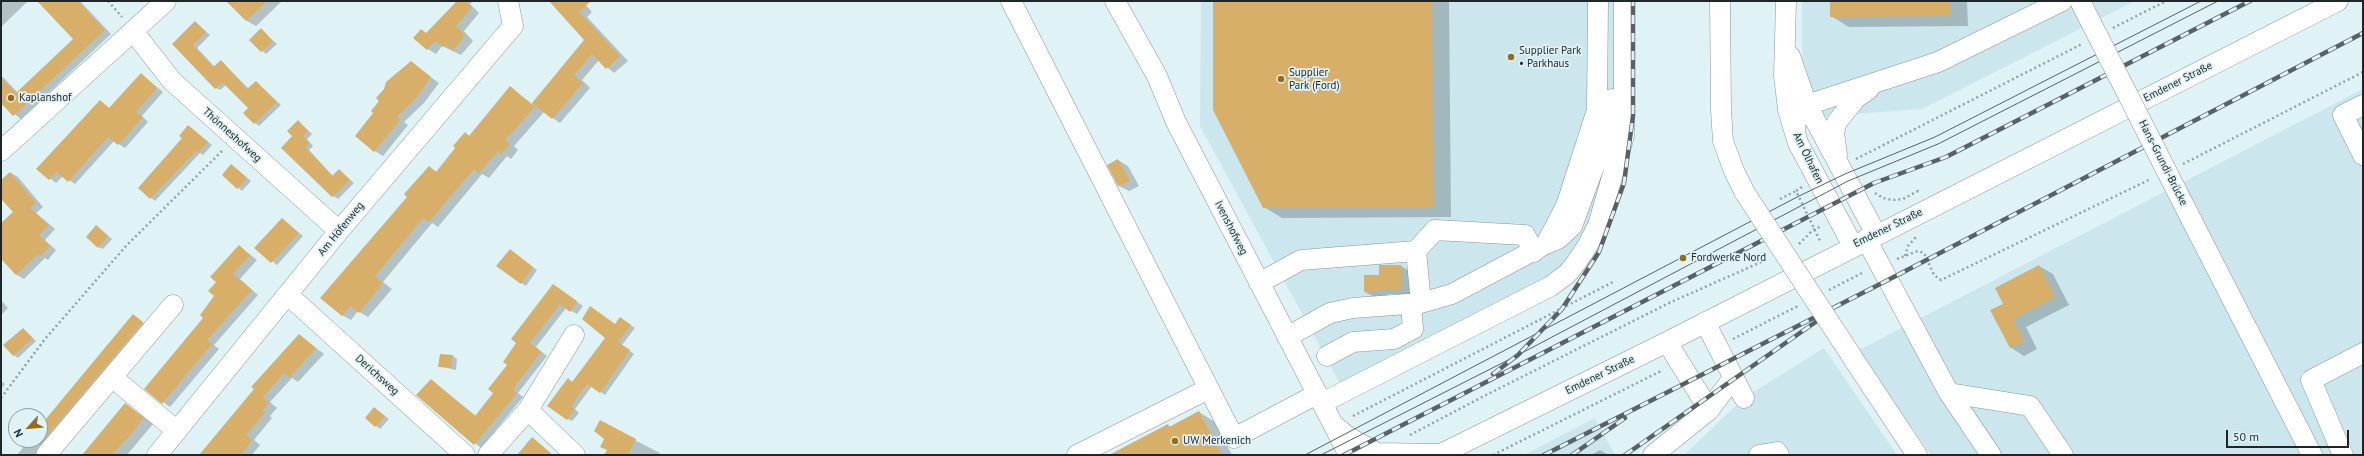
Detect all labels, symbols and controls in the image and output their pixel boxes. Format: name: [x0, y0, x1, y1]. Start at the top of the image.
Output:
place label: Supplier Park • Parkhaus: [1519, 44, 1581, 70]
marker: Supplier Park • Parkhaus: [1506, 52, 1516, 62]
street label: Emdener Straße: [2141, 59, 2215, 105]
place label: Supplier Park (Ford): [1289, 66, 1340, 92]
marker: Supplier Park (Ford): [1276, 74, 1286, 84]
place label: Kaplanshof: [19, 91, 71, 105]
marker: Kaplanshof: [6, 93, 16, 103]
street label: Thönneshofweg: [200, 105, 264, 165]
street label: Hans-Grundi-Brücke: [2136, 118, 2190, 208]
street label: Am Ölhafen: [1790, 130, 1826, 186]
street label: Am Höfenweg: [315, 199, 367, 259]
street label: Ivenshofweg: [1212, 199, 1250, 257]
street label: Emdener Straße: [1851, 206, 1925, 250]
place label: Fordwerke Nord: [1691, 251, 1766, 265]
marker: Fordwerke Nord: [1678, 253, 1688, 263]
street label: Derichsweg: [352, 352, 402, 398]
street label: Emdener Straße: [1563, 353, 1637, 397]
north arrow: [8, 408, 48, 448]
scale bar: [2228, 422, 2351, 448]
text: N: [10, 427, 26, 439]
text: 50 m: [2233, 429, 2259, 444]
place label: UW Merkenich: [1183, 434, 1251, 448]
marker: UW Merkenich: [1170, 436, 1180, 446]

